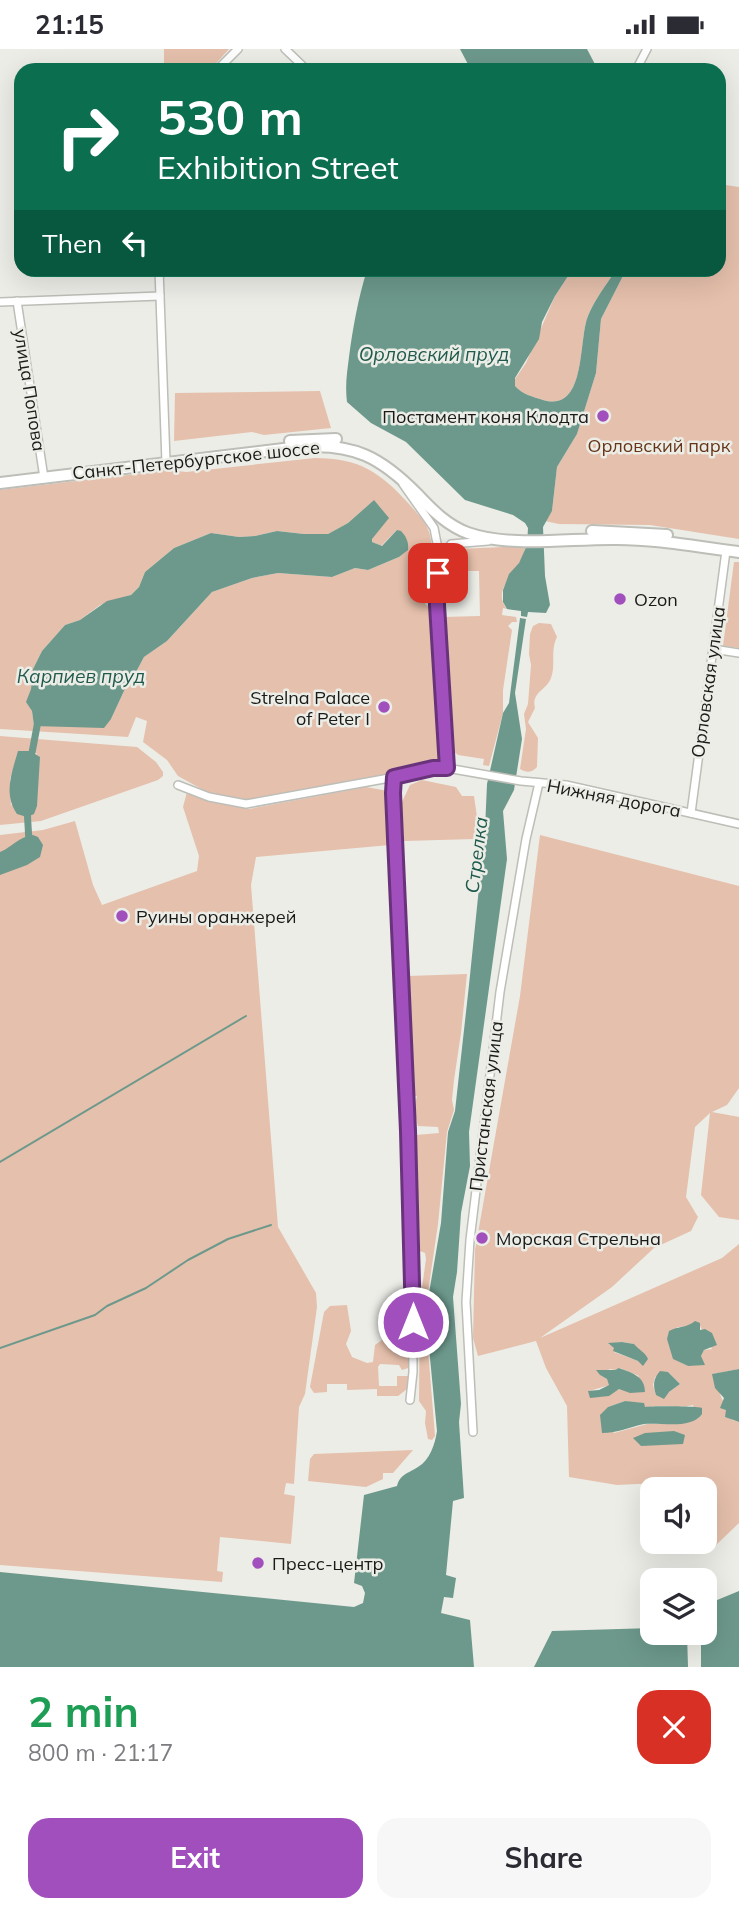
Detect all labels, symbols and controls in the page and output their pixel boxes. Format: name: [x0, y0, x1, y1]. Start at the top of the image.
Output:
text: 21:15: [35, 8, 104, 41]
text: 530 m: [157, 86, 303, 147]
icon: right: [42, 91, 133, 182]
text: Exhibition Street: [157, 147, 399, 187]
icon: left: [116, 224, 154, 262]
text: Then: [42, 227, 102, 260]
street label: улица Попова: [9, 327, 51, 453]
water label: Орловский пруд: [359, 342, 509, 366]
place label: Постамент коня Клодта: [382, 405, 589, 428]
marker: Постамент коня Клодта: [595, 408, 611, 424]
park label: Орловский парк: [587, 434, 731, 457]
street label: Санкт-Петербургское шоссе: [71, 436, 321, 484]
pin: [408, 543, 468, 603]
icon: arrive: [419, 554, 457, 592]
place label: Ozon: [634, 588, 678, 611]
marker: Ozon: [612, 591, 628, 607]
street label: Орловская улица: [686, 605, 730, 759]
water label: Карпиев пруд: [17, 664, 145, 688]
place label: Strelna Palace of Peter I: [250, 686, 370, 730]
marker: Strelna Palace of Peter I: [376, 699, 392, 715]
street label: Нижняя дорога: [545, 774, 683, 822]
water label: Стрелка: [459, 815, 493, 895]
place label: Руины оранжерей: [136, 905, 296, 928]
marker: Руины оранжерей: [114, 908, 130, 924]
street label: Пристанская улица: [464, 1020, 508, 1192]
place label: Морская Стрельна: [496, 1227, 661, 1250]
marker: Морская Стрельна: [474, 1230, 490, 1246]
position arrow: [376, 1285, 450, 1359]
map controls: [640, 1477, 717, 1645]
button: sound: [640, 1477, 717, 1554]
place label: Пресс-центр: [272, 1552, 384, 1575]
marker: Пресс-центр: [250, 1555, 266, 1571]
button: layers: [640, 1568, 717, 1645]
text: 2 min: [28, 1685, 139, 1738]
button: close: [637, 1690, 711, 1764]
text: 800 m · 21:17: [28, 1738, 173, 1767]
button: Exit: [28, 1818, 363, 1898]
button: Share: [377, 1818, 711, 1898]

